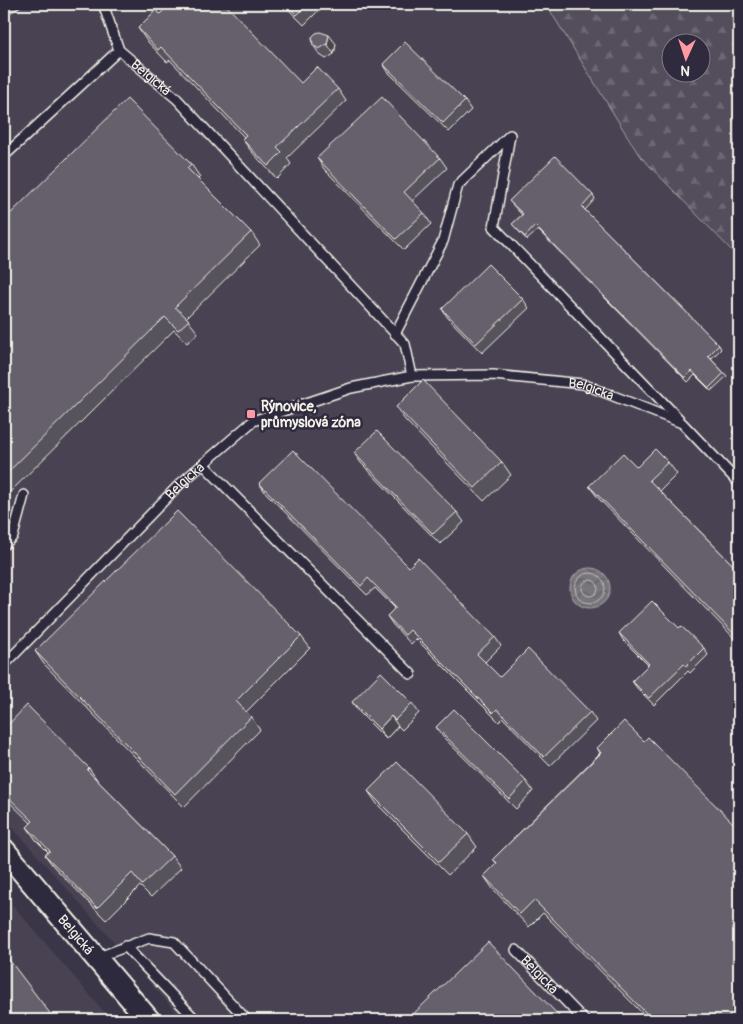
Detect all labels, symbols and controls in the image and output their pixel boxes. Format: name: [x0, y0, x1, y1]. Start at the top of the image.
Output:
north arrow: [660, 32, 710, 82]
street label: Belgická: [128, 56, 175, 99]
text: N: [680, 62, 691, 79]
street label: Belgická: [568, 374, 617, 404]
place label: Rýnovice, průmyslová zóna: [261, 398, 361, 431]
marker: Rýnovice, průmyslová zóna: [245, 408, 257, 420]
street label: Belgická: [161, 459, 208, 503]
street label: Belgická: [54, 911, 98, 958]
street label: Belgická: [517, 952, 562, 997]

